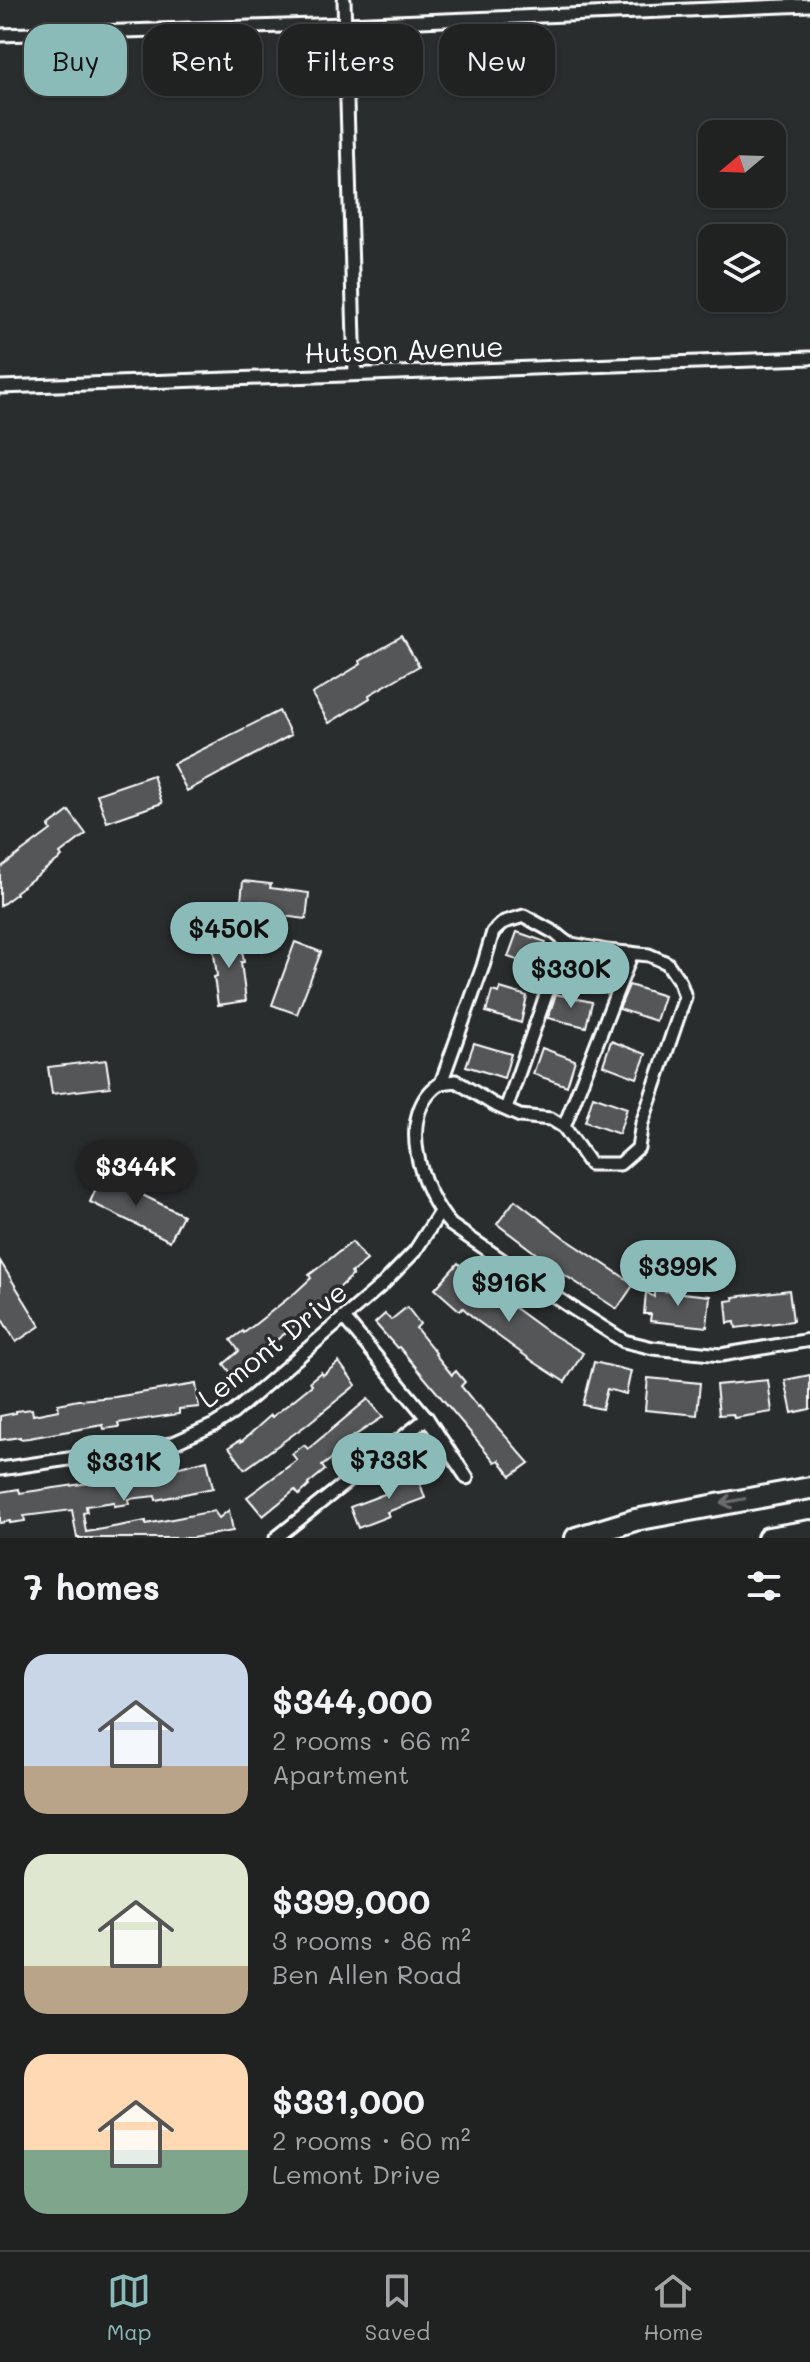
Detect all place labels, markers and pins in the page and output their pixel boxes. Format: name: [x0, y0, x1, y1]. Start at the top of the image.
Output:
pin: $450K: [173, 902, 285, 970]
pin: $330K: [515, 942, 627, 1010]
pin: $344K: [80, 1140, 192, 1208]
pin: $399K: [622, 1240, 734, 1308]
pin: $916K: [453, 1256, 565, 1324]
pin: $733K: [333, 1433, 445, 1501]
pin: $331K: [68, 1435, 180, 1503]

